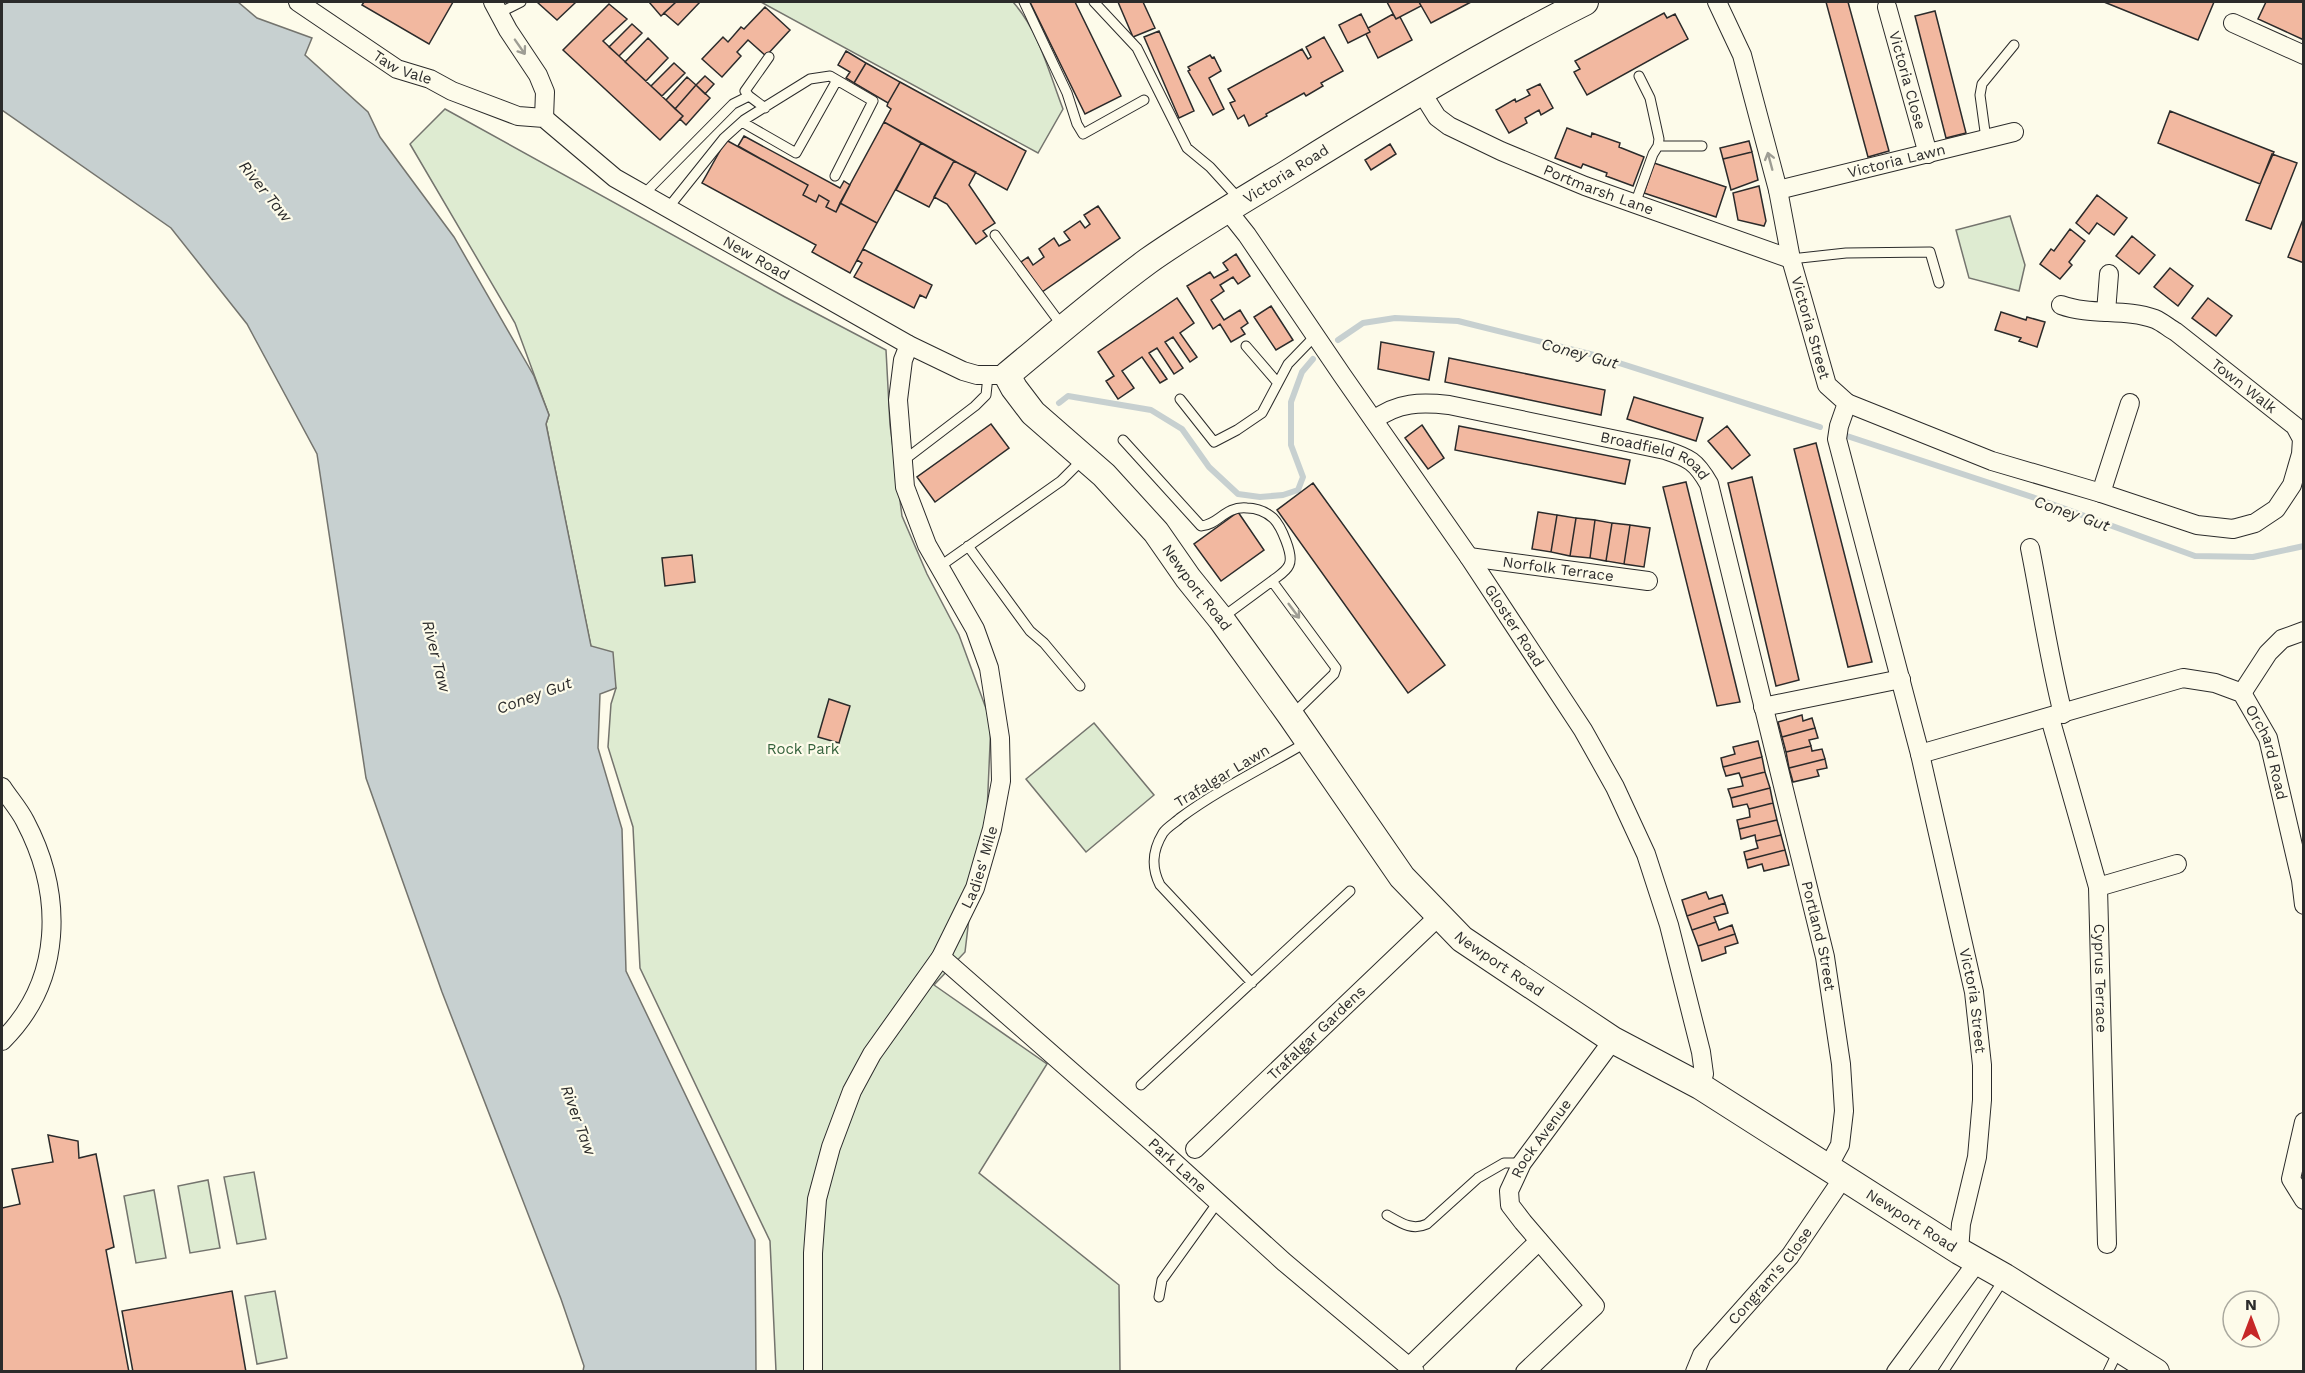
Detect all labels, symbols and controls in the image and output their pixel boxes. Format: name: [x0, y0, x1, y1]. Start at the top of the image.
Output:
street label: Victoria Close: [1885, 29, 1930, 131]
one-way arrow: [514, 38, 526, 54]
street label: Taw Vale: [369, 46, 434, 88]
street label: Victoria Lawn: [1846, 140, 1947, 182]
street label: Victoria Road: [1240, 141, 1332, 207]
one-way arrow: [1764, 152, 1775, 171]
water label: River Taw: [235, 157, 297, 227]
street label: Portmarsh Lane: [1541, 161, 1656, 219]
street label: New Road: [720, 232, 792, 284]
street label: Victoria Street: [1787, 274, 1834, 382]
water label: Coney Gut: [1539, 334, 1621, 373]
street label: Town Walk: [2208, 355, 2281, 417]
street label: Broadfield Road: [1599, 428, 1713, 483]
water label: Coney Gut: [2031, 492, 2113, 535]
street label: Newport Road: [1158, 541, 1235, 634]
street label: Norfolk Terrace: [1502, 553, 1615, 585]
street label: Gloster Road: [1481, 581, 1548, 670]
one-way arrow: [1288, 602, 1300, 618]
water label: River Taw: [418, 618, 455, 695]
water label: Coney Gut: [494, 673, 575, 718]
street label: Orchard Road: [2242, 701, 2291, 802]
park label: Rock Park: [767, 740, 840, 758]
street label: Trafalgar Lawn: [1171, 741, 1273, 811]
street label: Ladies' Mile: [957, 824, 1001, 912]
street label: Portland Street: [1798, 879, 1839, 993]
street label: Cyprus Terrace: [2090, 923, 2111, 1033]
street label: Newport Road: [1450, 927, 1547, 1000]
street label: Victoria Street: [1955, 946, 1990, 1055]
street label: Trafalgar Gardens: [1264, 982, 1369, 1084]
water label: River Taw: [557, 1083, 600, 1159]
street label: Rock Avenue: [1507, 1095, 1575, 1181]
street label: Park Lane: [1145, 1134, 1210, 1196]
street label: Newport Road: [1863, 1185, 1960, 1256]
street label: Congram's Close: [1724, 1224, 1816, 1328]
north arrow: [2221, 1289, 2281, 1349]
text: N: [2245, 1295, 2257, 1314]

